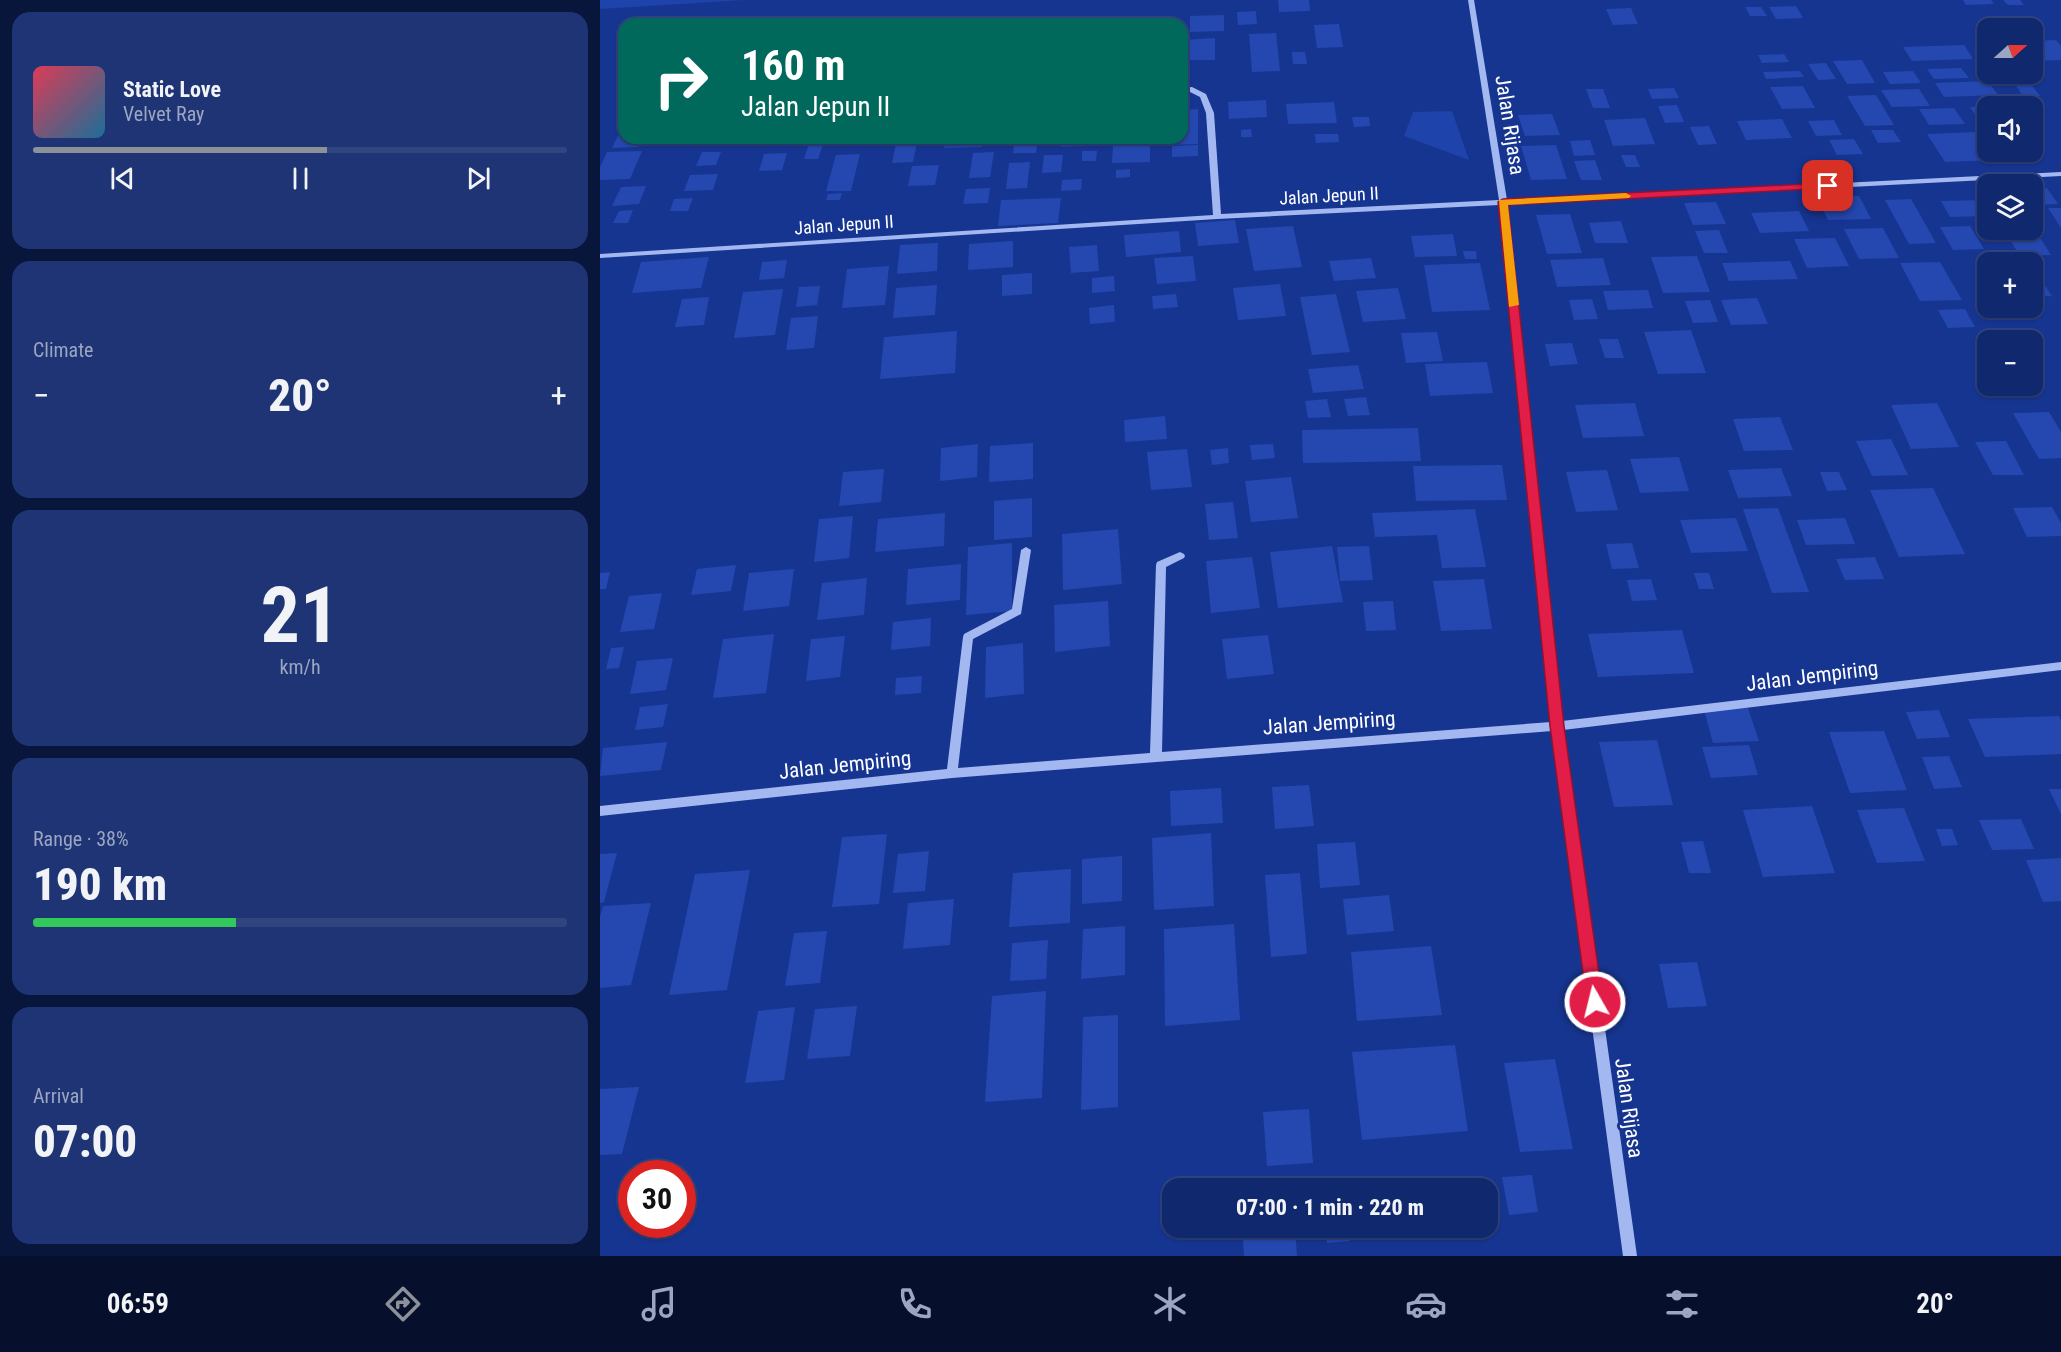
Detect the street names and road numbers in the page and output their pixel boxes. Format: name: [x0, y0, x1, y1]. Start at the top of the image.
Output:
street label: Jalan Rijasa: [1490, 74, 1530, 176]
street label: Jalan Jepun II: [1279, 182, 1379, 209]
street label: Jalan Jepun II: [794, 211, 894, 238]
street label: Jalan Jempiring: [1745, 656, 1879, 696]
street label: Jalan Jempiring: [1262, 706, 1396, 740]
street label: Jalan Jempiring: [778, 746, 912, 784]
street label: Jalan Rijasa: [1610, 1057, 1648, 1159]

